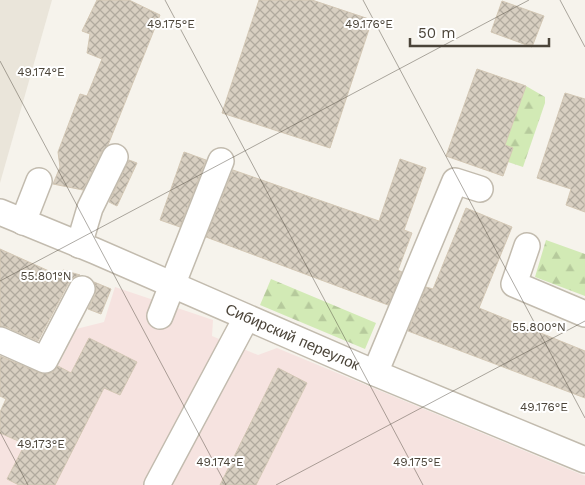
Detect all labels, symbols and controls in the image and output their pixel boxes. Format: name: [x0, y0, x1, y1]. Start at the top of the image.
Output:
scale bar: [410, 15, 549, 47]
text: 49.175°E: [147, 17, 195, 31]
text: 49.176°E: [345, 17, 393, 31]
text: 50 m: [418, 24, 455, 42]
text: 49.174°E: [17, 65, 65, 79]
text: 55.801°N: [20, 269, 72, 283]
street label: Сибирский переулок: [223, 300, 363, 374]
text: 55.800°N: [512, 320, 566, 334]
text: 49.176°E: [520, 400, 568, 414]
text: 49.173°E: [17, 437, 65, 451]
text: 49.174°E: [196, 455, 244, 469]
text: 49.175°E: [393, 455, 441, 469]

